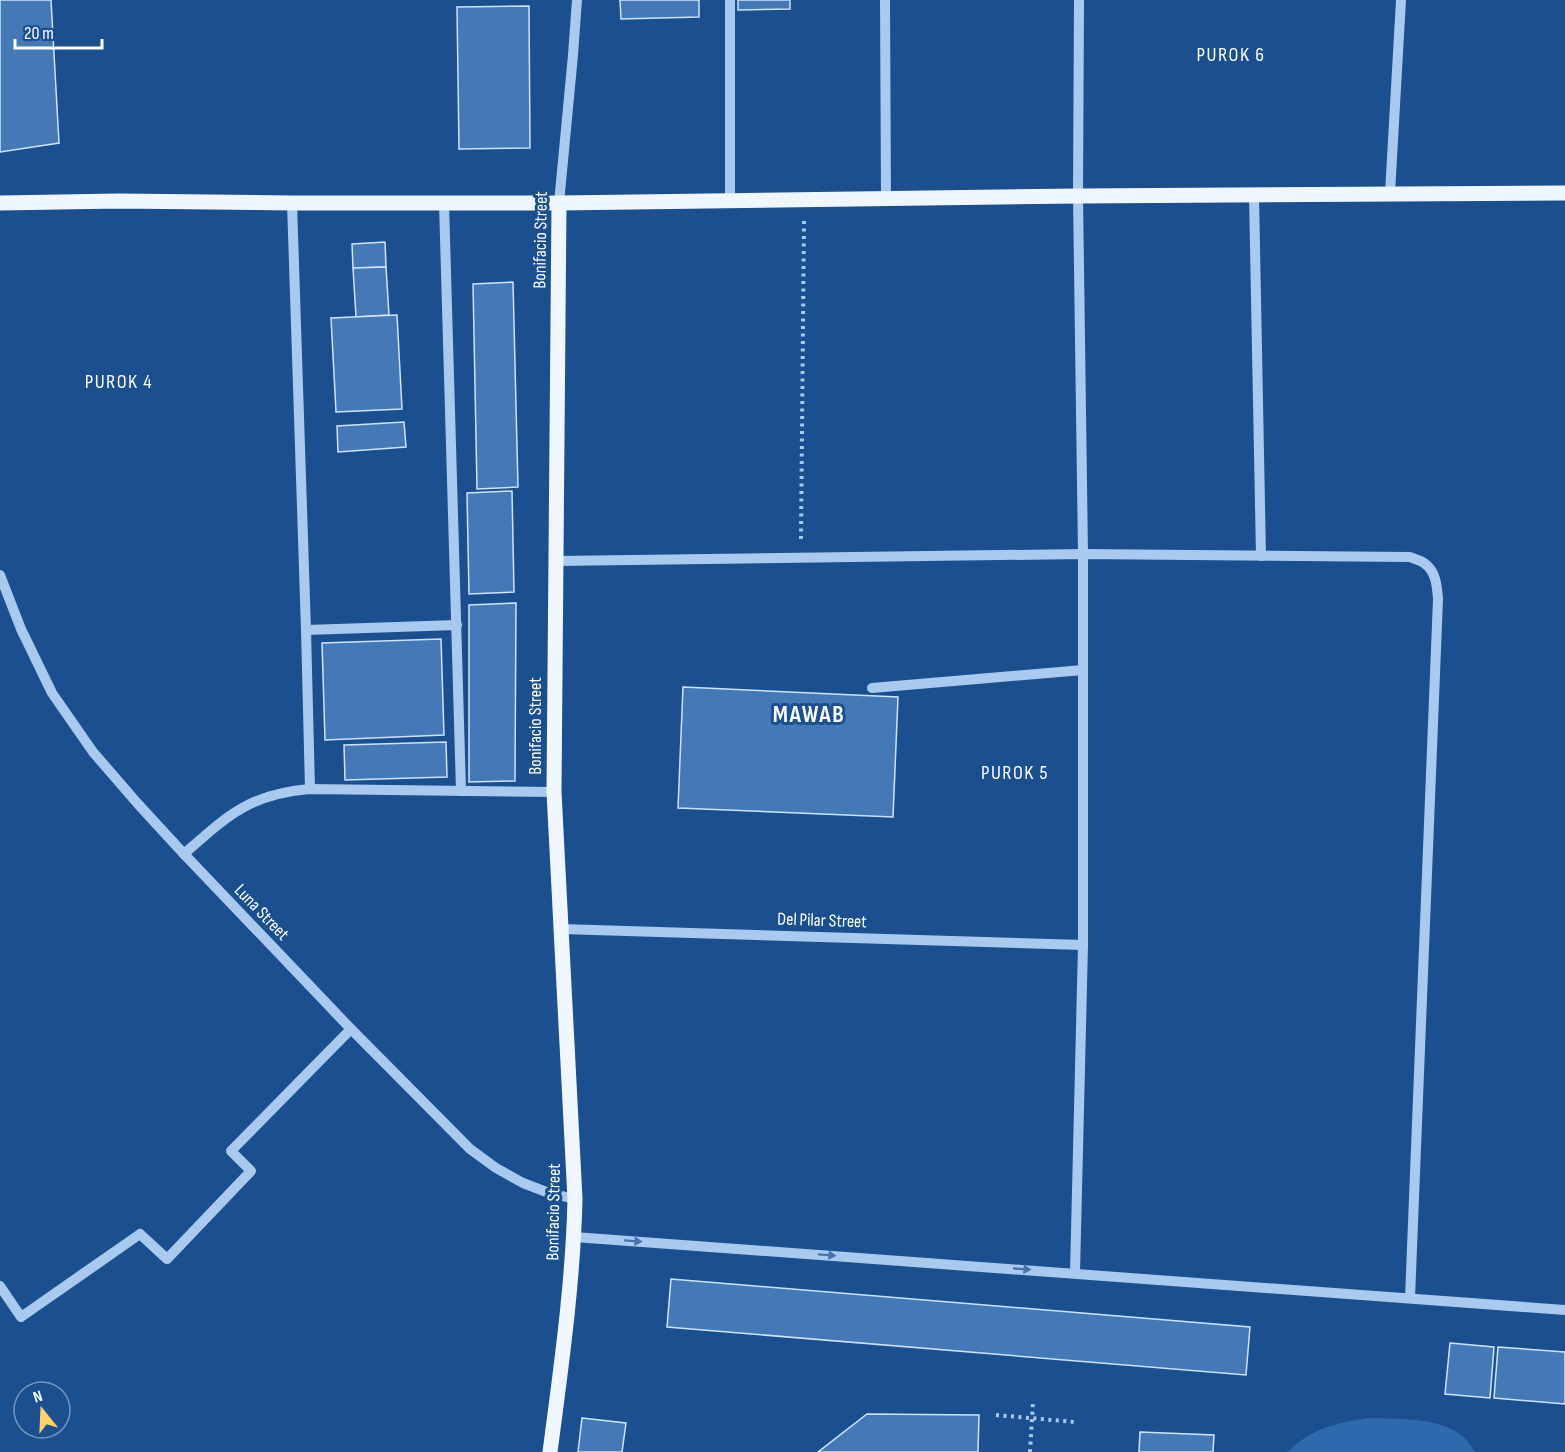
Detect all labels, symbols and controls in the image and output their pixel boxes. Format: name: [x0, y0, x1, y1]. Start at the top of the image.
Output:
scale bar: [15, 12, 102, 50]
text: 20 m: [24, 23, 54, 44]
district label: PUROK 6: [1197, 43, 1265, 67]
street label: Bonifacio Street: [529, 191, 552, 289]
district label: PUROK 4: [85, 370, 153, 394]
street label: Bonifacio Street: [525, 677, 546, 775]
district label: MAWAB: [773, 700, 845, 729]
district label: PUROK 5: [981, 761, 1049, 785]
street label: Luna Street: [230, 880, 294, 945]
street label: Del Pilar Street: [777, 908, 868, 933]
street label: Bonifacio Street: [542, 1163, 565, 1261]
one-way arrow: [623, 1236, 642, 1246]
one-way arrow: [818, 1250, 837, 1260]
one-way arrow: [1012, 1265, 1031, 1274]
north arrow: [12, 1380, 72, 1440]
text: N: [31, 1387, 45, 1408]

